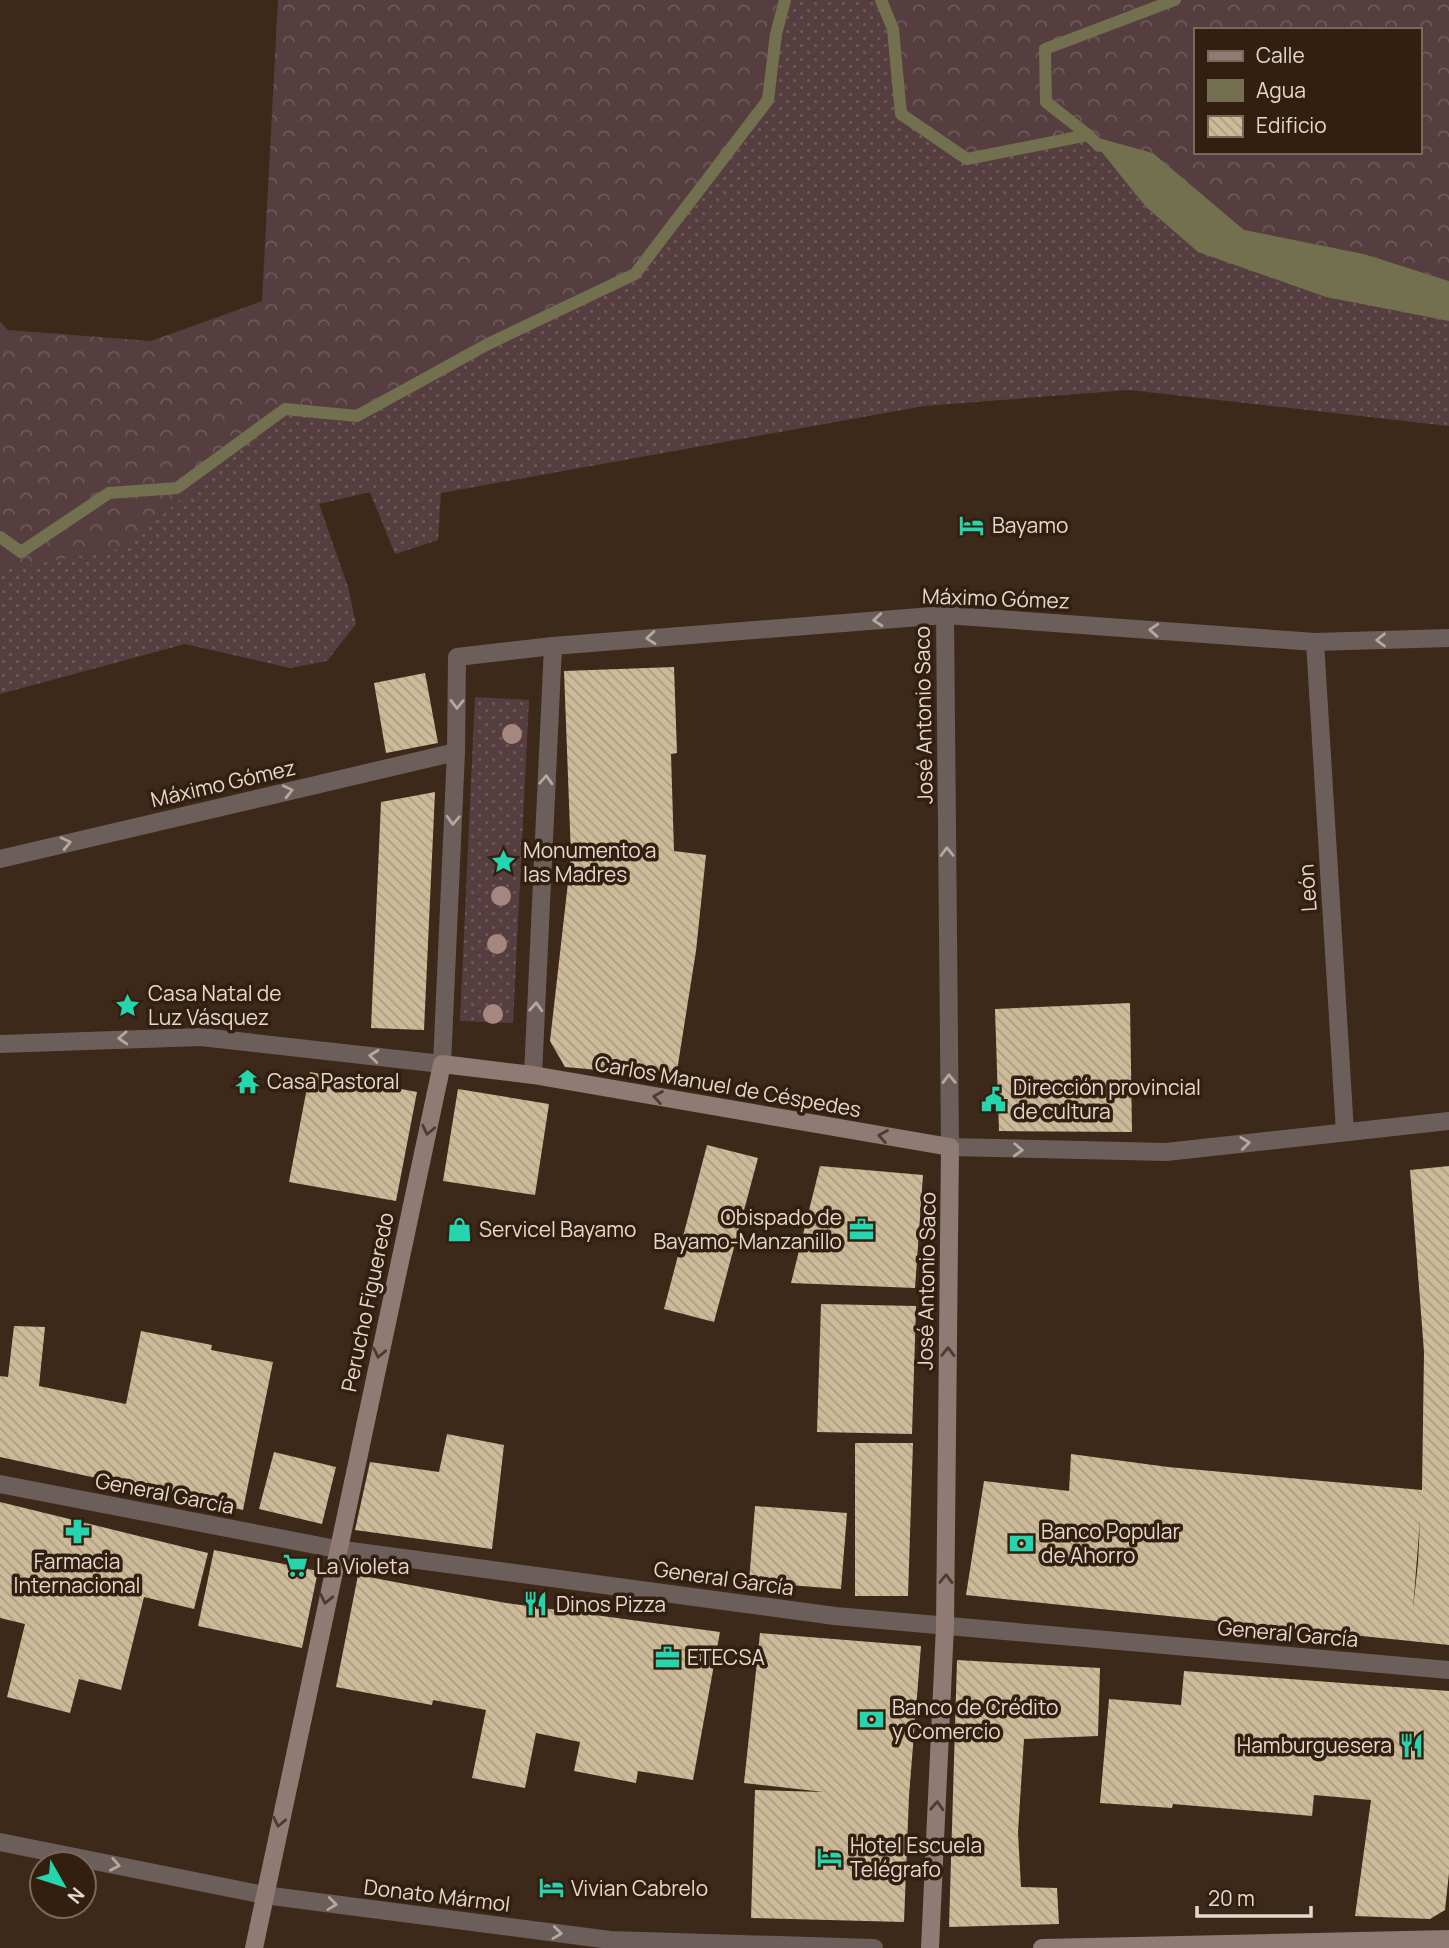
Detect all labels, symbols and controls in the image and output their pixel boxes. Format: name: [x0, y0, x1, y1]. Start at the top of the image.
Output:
legend: [1194, 28, 1421, 154]
text: Calle: [1256, 41, 1305, 69]
text: Agua: [1256, 76, 1306, 104]
text: Edificio: [1256, 111, 1327, 139]
hotel icon: Bayamo: [958, 511, 986, 539]
place label: Bayamo: [992, 511, 1068, 539]
street label: Máximo Gómez: [922, 581, 1070, 615]
one-way arrow: [872, 612, 883, 627]
one-way arrow: [1148, 623, 1159, 638]
street label: José Antonio Saco: [907, 626, 939, 804]
one-way arrow: [645, 630, 656, 645]
one-way arrow: [1375, 632, 1386, 648]
one-way arrow: [449, 700, 465, 710]
street label: Máximo Gómez: [148, 753, 298, 813]
one-way arrow: [539, 774, 554, 785]
one-way arrow: [282, 785, 294, 799]
one-way arrow: [446, 815, 461, 826]
place label: Monumento a las Madres: [523, 836, 656, 888]
one-way arrow: [60, 837, 72, 851]
one-way arrow: [939, 846, 955, 856]
place icon: Monumento a las Madres: [489, 848, 517, 876]
street label: León: [1291, 863, 1323, 913]
place label: Casa Natal de Luz Vásquez: [148, 979, 282, 1031]
place icon: Casa Natal de Luz Vásquez: [114, 991, 142, 1019]
one-way arrow: [528, 1002, 543, 1013]
one-way arrow: [118, 1030, 129, 1045]
one-way arrow: [368, 1049, 379, 1064]
street label: Carlos Manuel de Céspedes: [593, 1049, 863, 1123]
temple icon: Casa Pastoral: [233, 1067, 261, 1095]
place label: Casa Pastoral: [267, 1067, 400, 1095]
one-way arrow: [941, 1073, 957, 1084]
place label: Dirección provincial de cultura: [1013, 1073, 1201, 1125]
public building icon: Dirección provincial de cultura: [979, 1085, 1007, 1113]
one-way arrow: [653, 1090, 664, 1105]
one-way arrow: [421, 1124, 436, 1136]
one-way arrow: [877, 1129, 889, 1144]
one-way arrow: [1239, 1136, 1251, 1151]
one-way arrow: [1013, 1142, 1024, 1157]
street label: José Antonio Saco: [910, 1192, 942, 1370]
place label: Obispado de Bayamo-Manzanillo: [653, 1203, 842, 1255]
street label: Perucho Figueredo: [334, 1210, 400, 1394]
shop icon: Servicel Bayamo: [445, 1215, 473, 1243]
place label: Servicel Bayamo: [479, 1215, 636, 1243]
office icon: Obispado de Bayamo-Manzanillo: [848, 1215, 876, 1243]
one-way arrow: [940, 1346, 956, 1356]
one-way arrow: [373, 1347, 388, 1359]
street label: General García: [93, 1466, 237, 1520]
place label: Banco Popular de Ahorro: [1041, 1517, 1180, 1569]
pharmacy icon: Farmacia Internacional: [63, 1518, 91, 1546]
bank icon: Banco Popular de Ahorro: [1007, 1529, 1035, 1557]
place label: Farmacia Internacional: [13, 1547, 141, 1599]
supermarket icon: La Violeta: [282, 1552, 310, 1580]
place label: La Violeta: [316, 1552, 409, 1580]
street label: General García: [652, 1554, 796, 1602]
one-way arrow: [938, 1573, 954, 1584]
restaurant icon: Dinos Pizza: [522, 1590, 550, 1618]
place label: Dinos Pizza: [556, 1590, 666, 1618]
one-way arrow: [319, 1593, 334, 1605]
street label: General García: [1217, 1613, 1359, 1653]
office icon: ETECSA: [653, 1643, 681, 1671]
place label: ETECSA: [687, 1643, 765, 1671]
place label: Banco de Crédito y Comercio: [892, 1693, 1058, 1745]
bank icon: Banco de Crédito y Comercio: [858, 1705, 886, 1733]
place label: Hamburguesera: [1237, 1731, 1392, 1759]
restaurant icon: Hamburguesera: [1398, 1731, 1426, 1759]
one-way arrow: [929, 1801, 944, 1812]
one-way arrow: [273, 1816, 288, 1828]
place label: Hotel Escuela Telégrafo: [850, 1831, 982, 1883]
hotel icon: Hotel Escuela Telégrafo: [816, 1843, 844, 1871]
north arrow: [28, 1850, 98, 1920]
one-way arrow: [109, 1857, 121, 1872]
street label: Donato Mármol: [362, 1872, 512, 1918]
hotel icon: Vivian Cabrelo: [537, 1874, 565, 1902]
place label: Vivian Cabrelo: [571, 1874, 708, 1902]
scale bar: [1197, 1874, 1311, 1918]
text: N: [62, 1882, 91, 1909]
text: 20 m: [1208, 1884, 1255, 1912]
one-way arrow: [326, 1896, 338, 1911]
one-way arrow: [552, 1926, 563, 1941]

